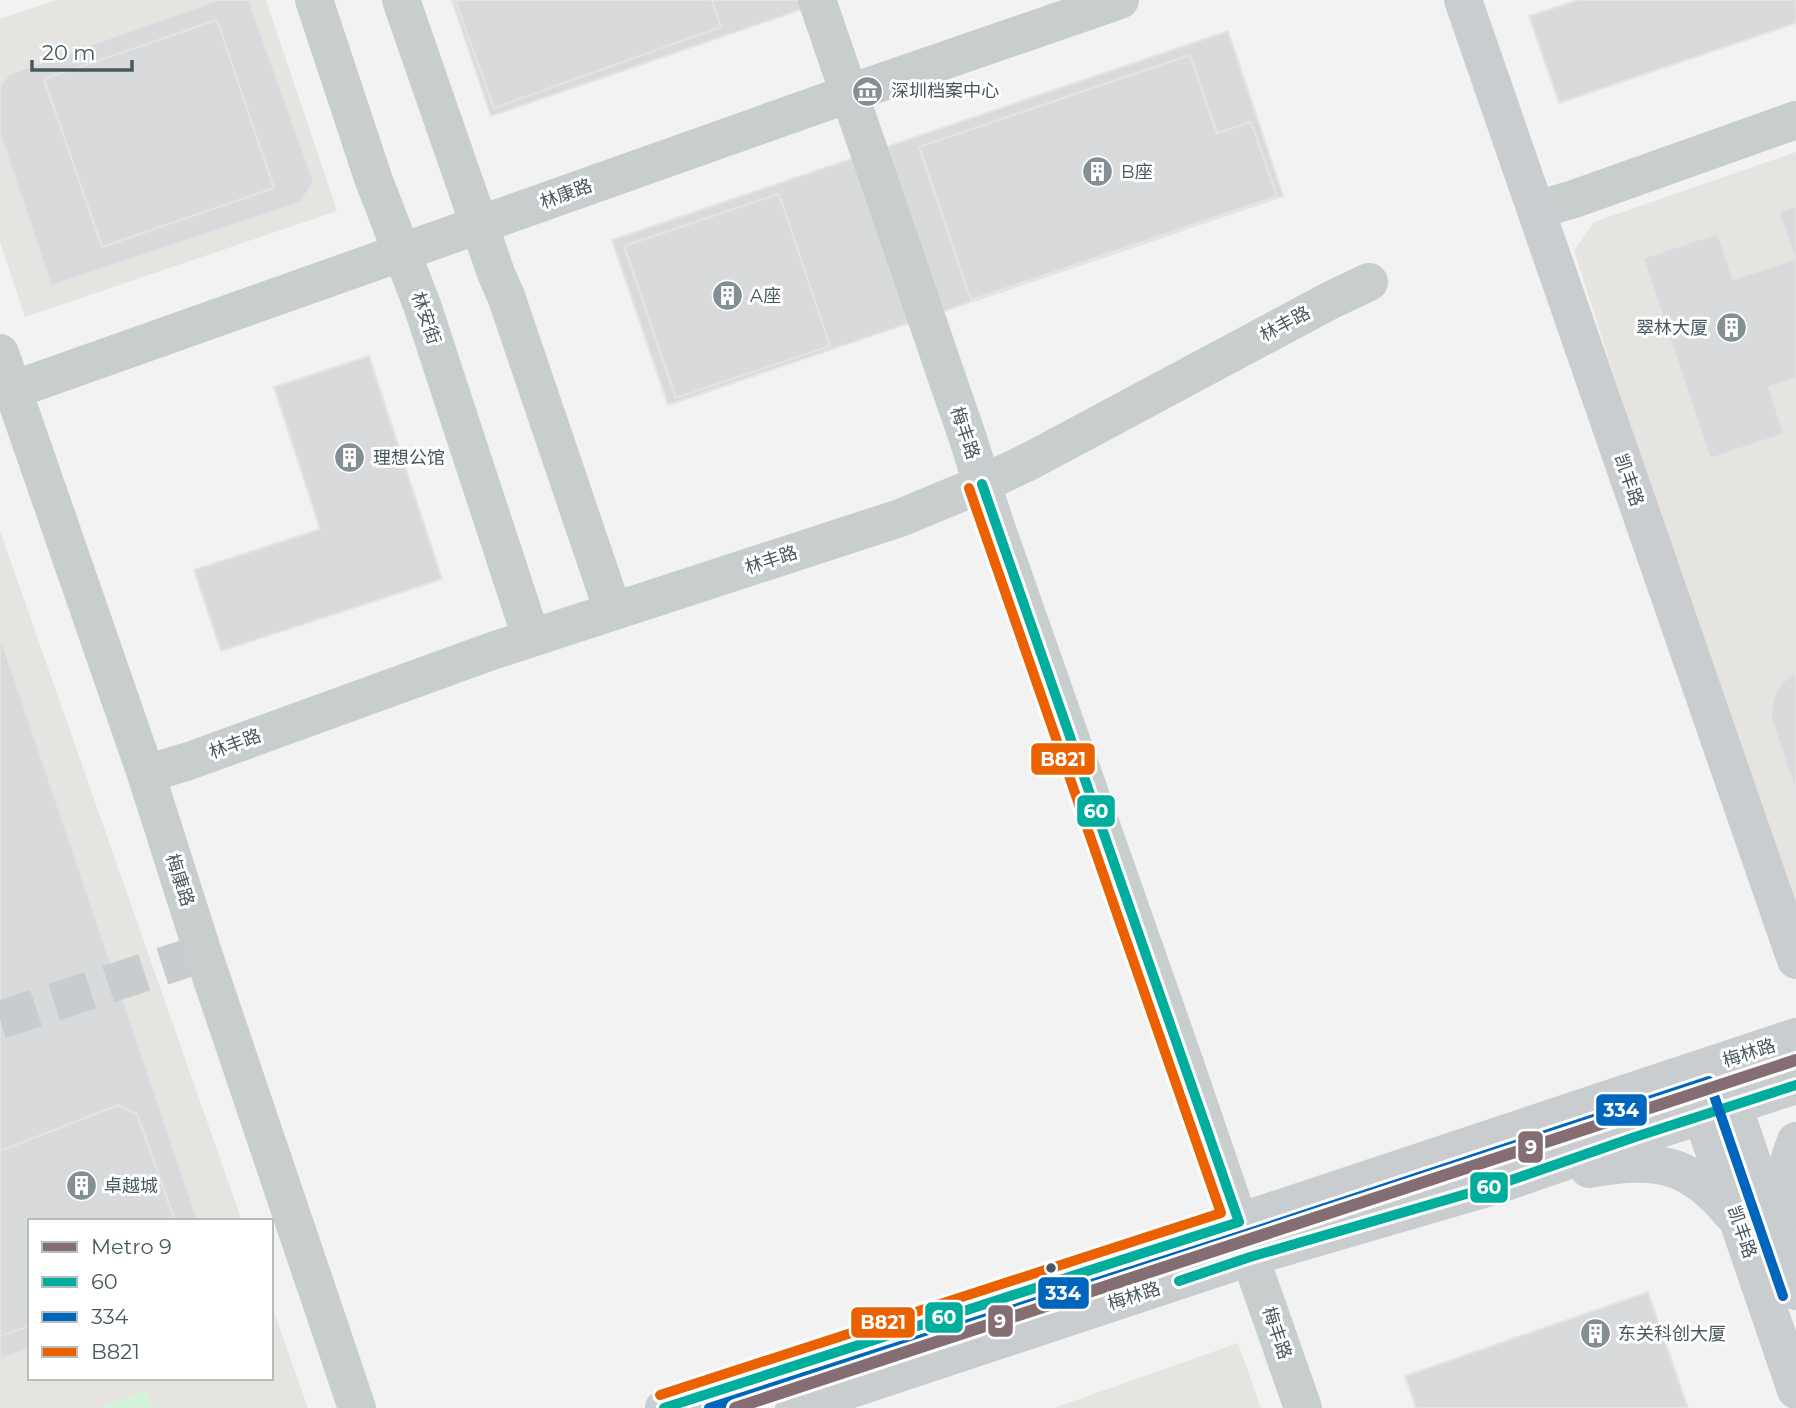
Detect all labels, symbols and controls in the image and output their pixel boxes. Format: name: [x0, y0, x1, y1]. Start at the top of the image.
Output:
scale bar: [32, 28, 131, 72]
text: 20 m: [42, 40, 96, 65]
museum icon: 深圳档案中心: [851, 74, 885, 108]
place label: 深圳档案中心: [891, 80, 999, 102]
building icon: B座: [1081, 155, 1115, 189]
place label: B座: [1121, 161, 1153, 183]
street label: 林康路: [537, 174, 595, 214]
building icon: A座: [710, 279, 744, 313]
place label: A座: [750, 285, 781, 307]
street label: 林安街: [407, 289, 445, 347]
street label: 林丰路: [1256, 302, 1314, 346]
building icon: 翠林大厦: [1714, 311, 1748, 345]
place label: 翠林大厦: [1636, 317, 1708, 339]
street label: 梅丰路: [946, 404, 984, 462]
building icon: 理想公馆: [333, 441, 367, 475]
place label: 理想公馆: [373, 447, 445, 469]
street label: 凯丰路: [1610, 451, 1648, 509]
street label: 林丰路: [742, 541, 800, 579]
street label: 林丰路: [206, 724, 264, 764]
line badge: B821: [1030, 742, 1096, 776]
text: B821: [1040, 748, 1086, 771]
line badge: 60: [1076, 794, 1116, 828]
text: 60: [1083, 800, 1109, 823]
street label: 梅康路: [161, 851, 199, 909]
street label: 梅林路: [1720, 1034, 1778, 1072]
line badge: 334: [1595, 1093, 1648, 1127]
text: 334: [1602, 1099, 1639, 1122]
line badge: 9: [1517, 1130, 1544, 1164]
text: 9: [1525, 1136, 1537, 1159]
building icon: 卓越城: [64, 1169, 98, 1203]
line badge: 60: [1469, 1171, 1509, 1204]
place label: 卓越城: [104, 1175, 158, 1197]
text: 60: [1476, 1176, 1502, 1199]
street label: 凯丰路: [1723, 1203, 1761, 1261]
legend: [28, 1219, 273, 1380]
text: Metro 9: [91, 1234, 172, 1259]
unlabelled marker: [1044, 1261, 1058, 1275]
text: 60: [91, 1269, 118, 1294]
line badge: 334: [1037, 1276, 1090, 1310]
street label: 梅林路: [1105, 1277, 1163, 1315]
text: 334: [1044, 1282, 1081, 1305]
line badge: 60: [924, 1301, 964, 1334]
text: 334: [91, 1304, 129, 1329]
line badge: 9: [987, 1304, 1014, 1338]
street label: 梅丰路: [1258, 1304, 1296, 1362]
line badge: B821: [850, 1306, 916, 1339]
text: 60: [931, 1306, 957, 1329]
text: 9: [994, 1310, 1006, 1333]
text: B821: [860, 1311, 906, 1334]
building icon: 东关科创大厦: [1578, 1317, 1612, 1351]
place label: 东关科创大厦: [1618, 1323, 1726, 1345]
text: B821: [91, 1339, 140, 1364]

